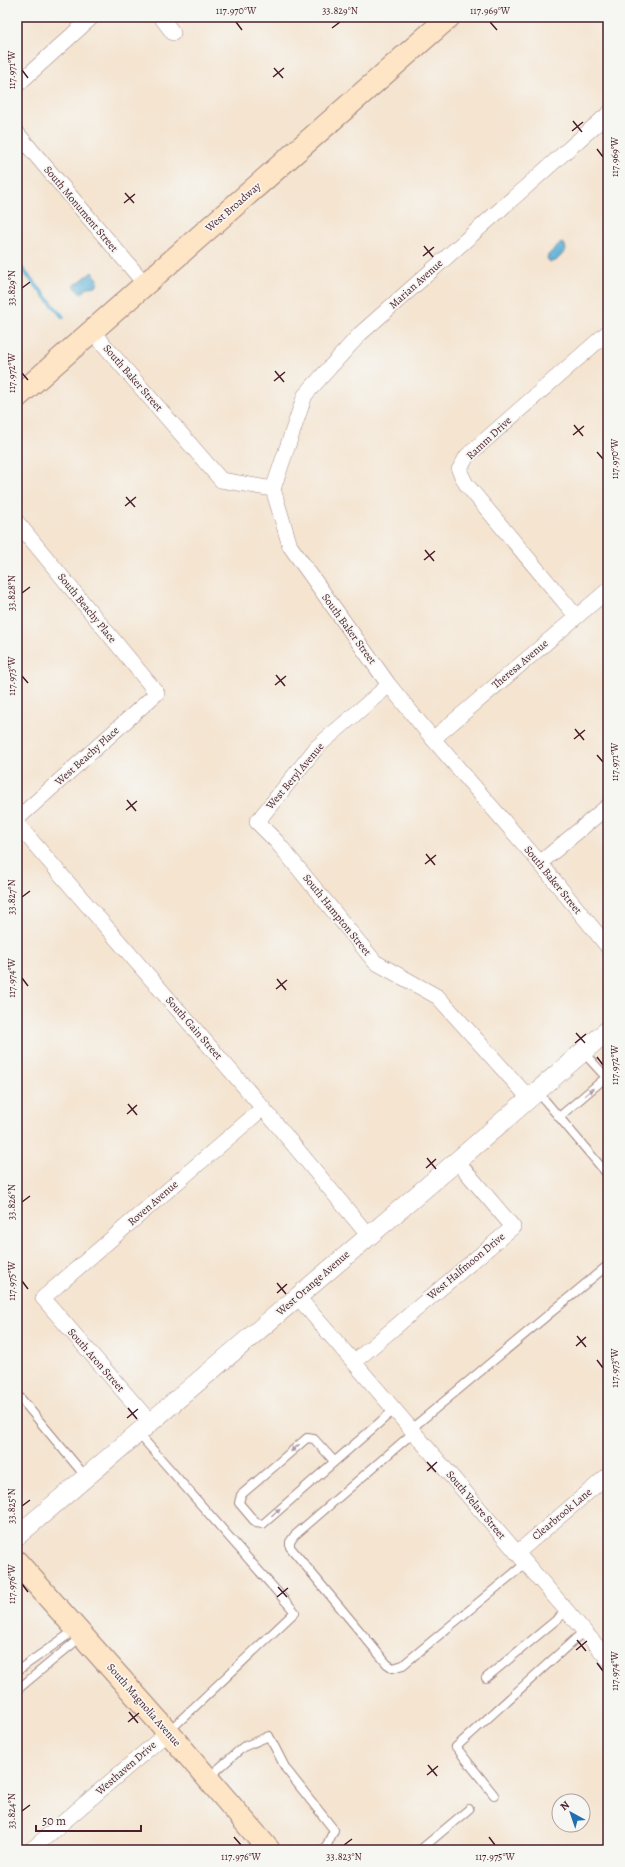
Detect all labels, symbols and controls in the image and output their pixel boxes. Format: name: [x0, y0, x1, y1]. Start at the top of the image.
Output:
text: 117.970°W: [216, 4, 257, 17]
text: 33.829°N: [322, 4, 358, 17]
text: 117.969°W: [470, 4, 511, 17]
text: 117.971°W: [5, 50, 18, 89]
text: 117.969°W: [608, 136, 621, 177]
street label: South Monument Street: [40, 163, 122, 256]
street label: West Broadway: [201, 179, 264, 236]
street label: Marian Avenue: [386, 256, 446, 312]
text: 33.829°N: [5, 270, 18, 306]
street label: South Baker Street: [100, 341, 166, 415]
text: 117.972°W: [5, 352, 18, 393]
street label: Ramm Drive: [463, 413, 515, 463]
text: 117.970°W: [608, 438, 621, 479]
street label: South Beachy Place: [54, 570, 120, 646]
text: 33.828°N: [5, 575, 18, 611]
street label: South Baker Street: [318, 591, 380, 668]
street label: Theresa Avenue: [489, 636, 551, 692]
text: 117.973°W: [5, 656, 18, 696]
street label: West Beachy Place: [51, 723, 122, 790]
street label: West Beryl Avenue: [262, 739, 327, 813]
text: 117.971°W: [608, 742, 621, 781]
street label: South Baker Street: [521, 843, 586, 918]
street label: South Hampton Street: [299, 871, 375, 959]
text: 33.827°N: [5, 879, 18, 915]
text: 117.974°W: [5, 957, 18, 998]
street label: South Gain Street: [162, 993, 226, 1063]
text: 117.972°W: [608, 1044, 621, 1085]
one-way arrow: [584, 1088, 594, 1097]
street label: Roven Avenue: [125, 1177, 181, 1229]
text: 33.826°N: [5, 1184, 18, 1220]
street label: West Halfmoon Drive: [423, 1229, 508, 1304]
street label: West Orange Avenue: [272, 1247, 353, 1320]
text: 117.975°W: [5, 1261, 18, 1301]
street label: South Aron Street: [64, 1325, 128, 1395]
text: 117.973°W: [608, 1348, 621, 1388]
one-way arrow: [290, 1444, 300, 1453]
street label: South Velare Street: [443, 1467, 509, 1543]
street label: Clearbrook Lane: [529, 1484, 595, 1543]
text: 33.825°N: [5, 1488, 18, 1524]
one-way arrow: [271, 1508, 281, 1517]
text: 117.976°W: [5, 1563, 18, 1604]
text: 117.974°W: [608, 1650, 621, 1691]
street label: South Magnolia Avenue: [104, 1660, 184, 1750]
street label: Westhaven Drive: [92, 1737, 160, 1799]
text: 33.824°N: [5, 1793, 18, 1829]
north arrow: [551, 1793, 591, 1833]
text: N: [557, 1797, 573, 1814]
scale bar: [36, 1807, 141, 1833]
text: 50 m: [42, 1813, 66, 1829]
text: 117.976°W: [221, 1850, 262, 1863]
text: 33.823°N: [326, 1850, 362, 1863]
text: 117.975°W: [475, 1850, 515, 1863]

